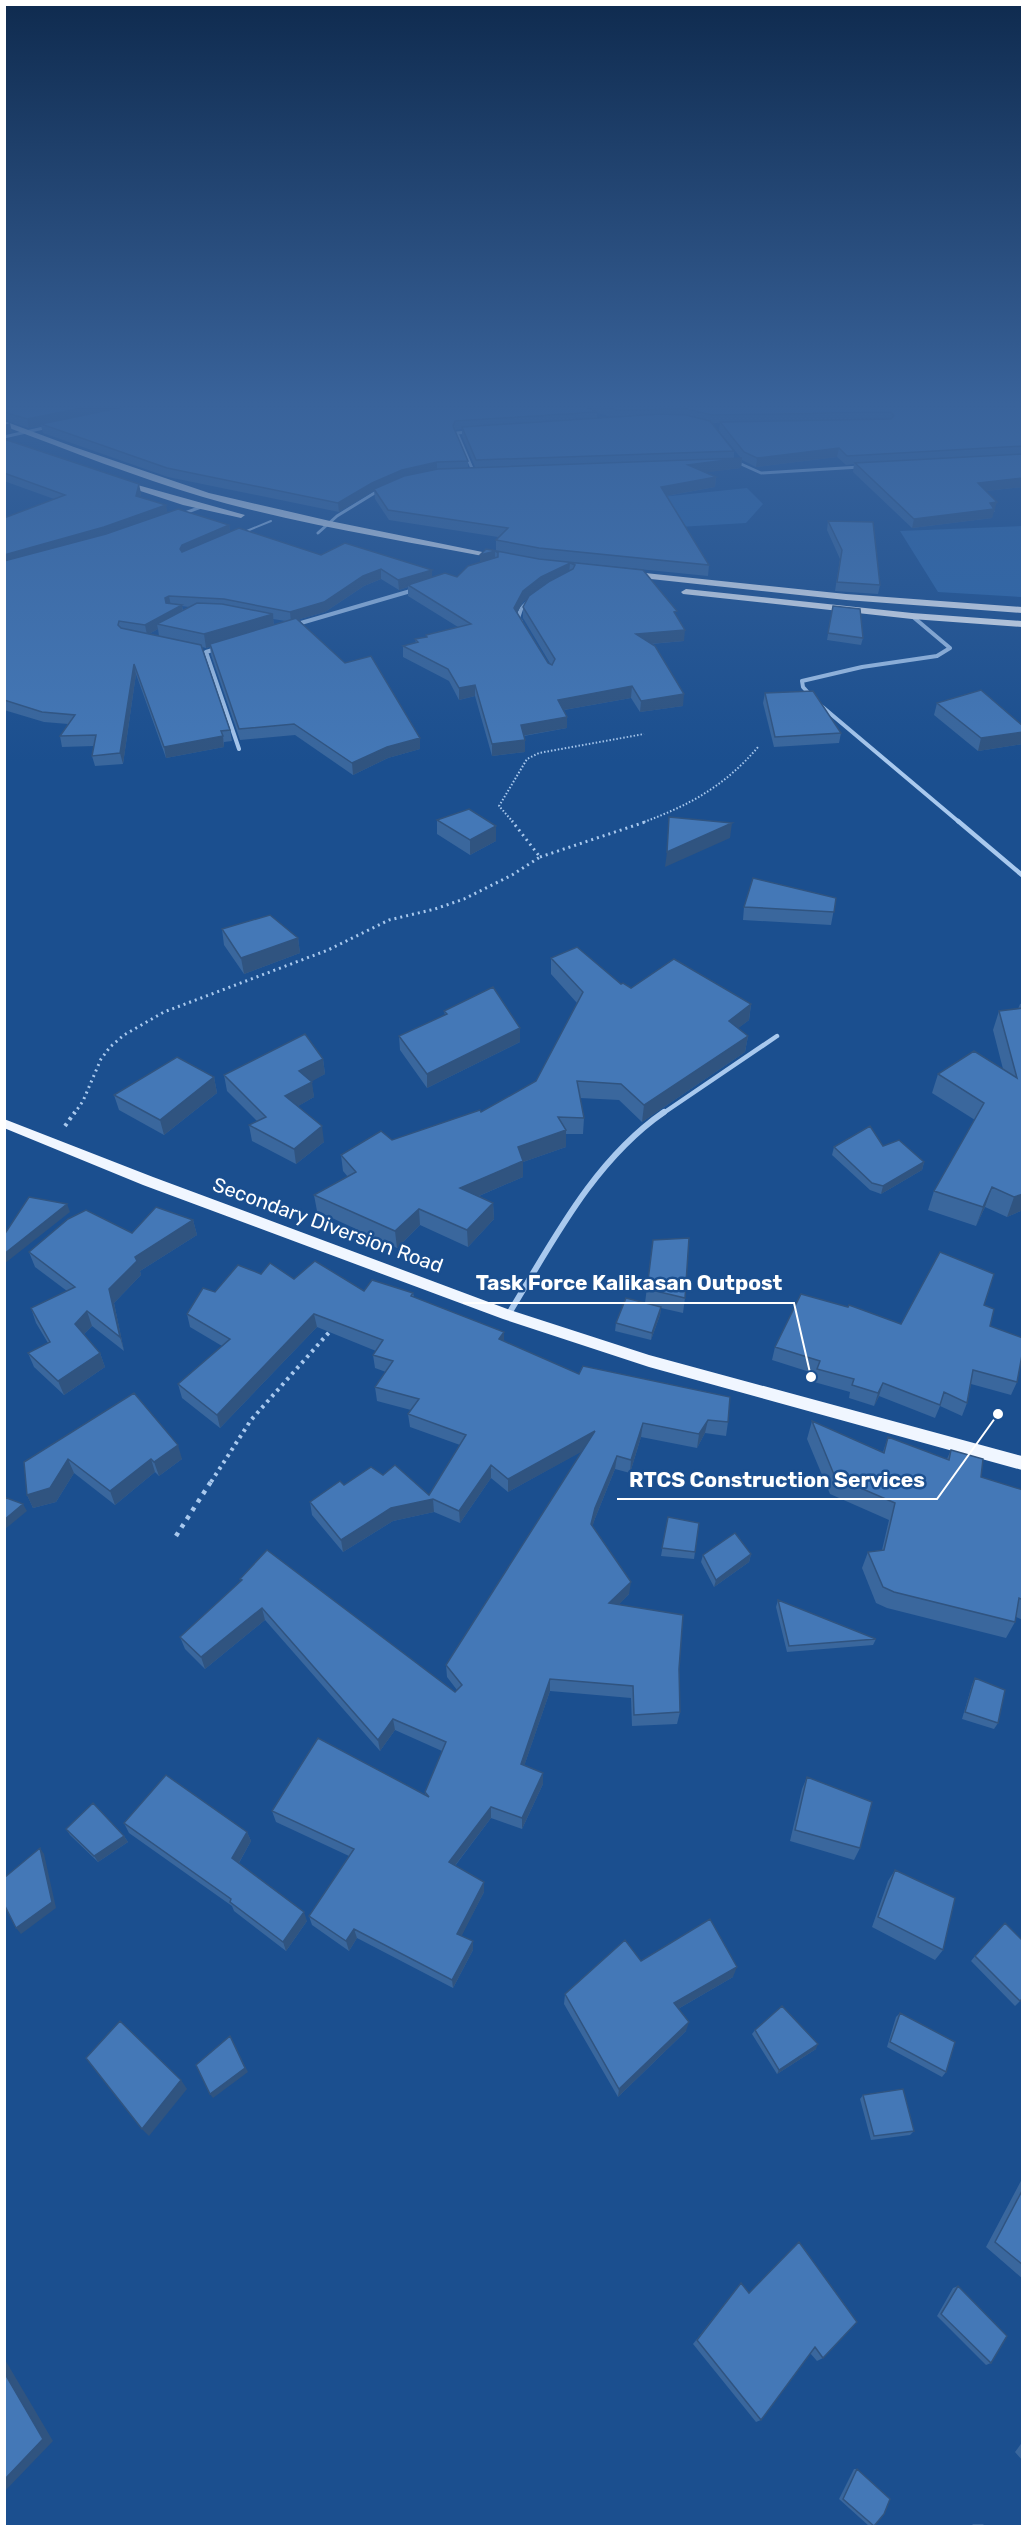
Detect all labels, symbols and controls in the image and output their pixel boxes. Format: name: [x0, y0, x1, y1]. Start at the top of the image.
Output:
street label: Secondary Diversion Road: [210, 1172, 446, 1278]
callout: Task Force Kalikasan Outpost: [463, 1264, 794, 1303]
text: Task Force Kalikasan Outpost: [476, 1270, 783, 1295]
callout: RTCS Construction Services: [617, 1460, 937, 1499]
text: RTCS Construction Services: [629, 1467, 925, 1492]

